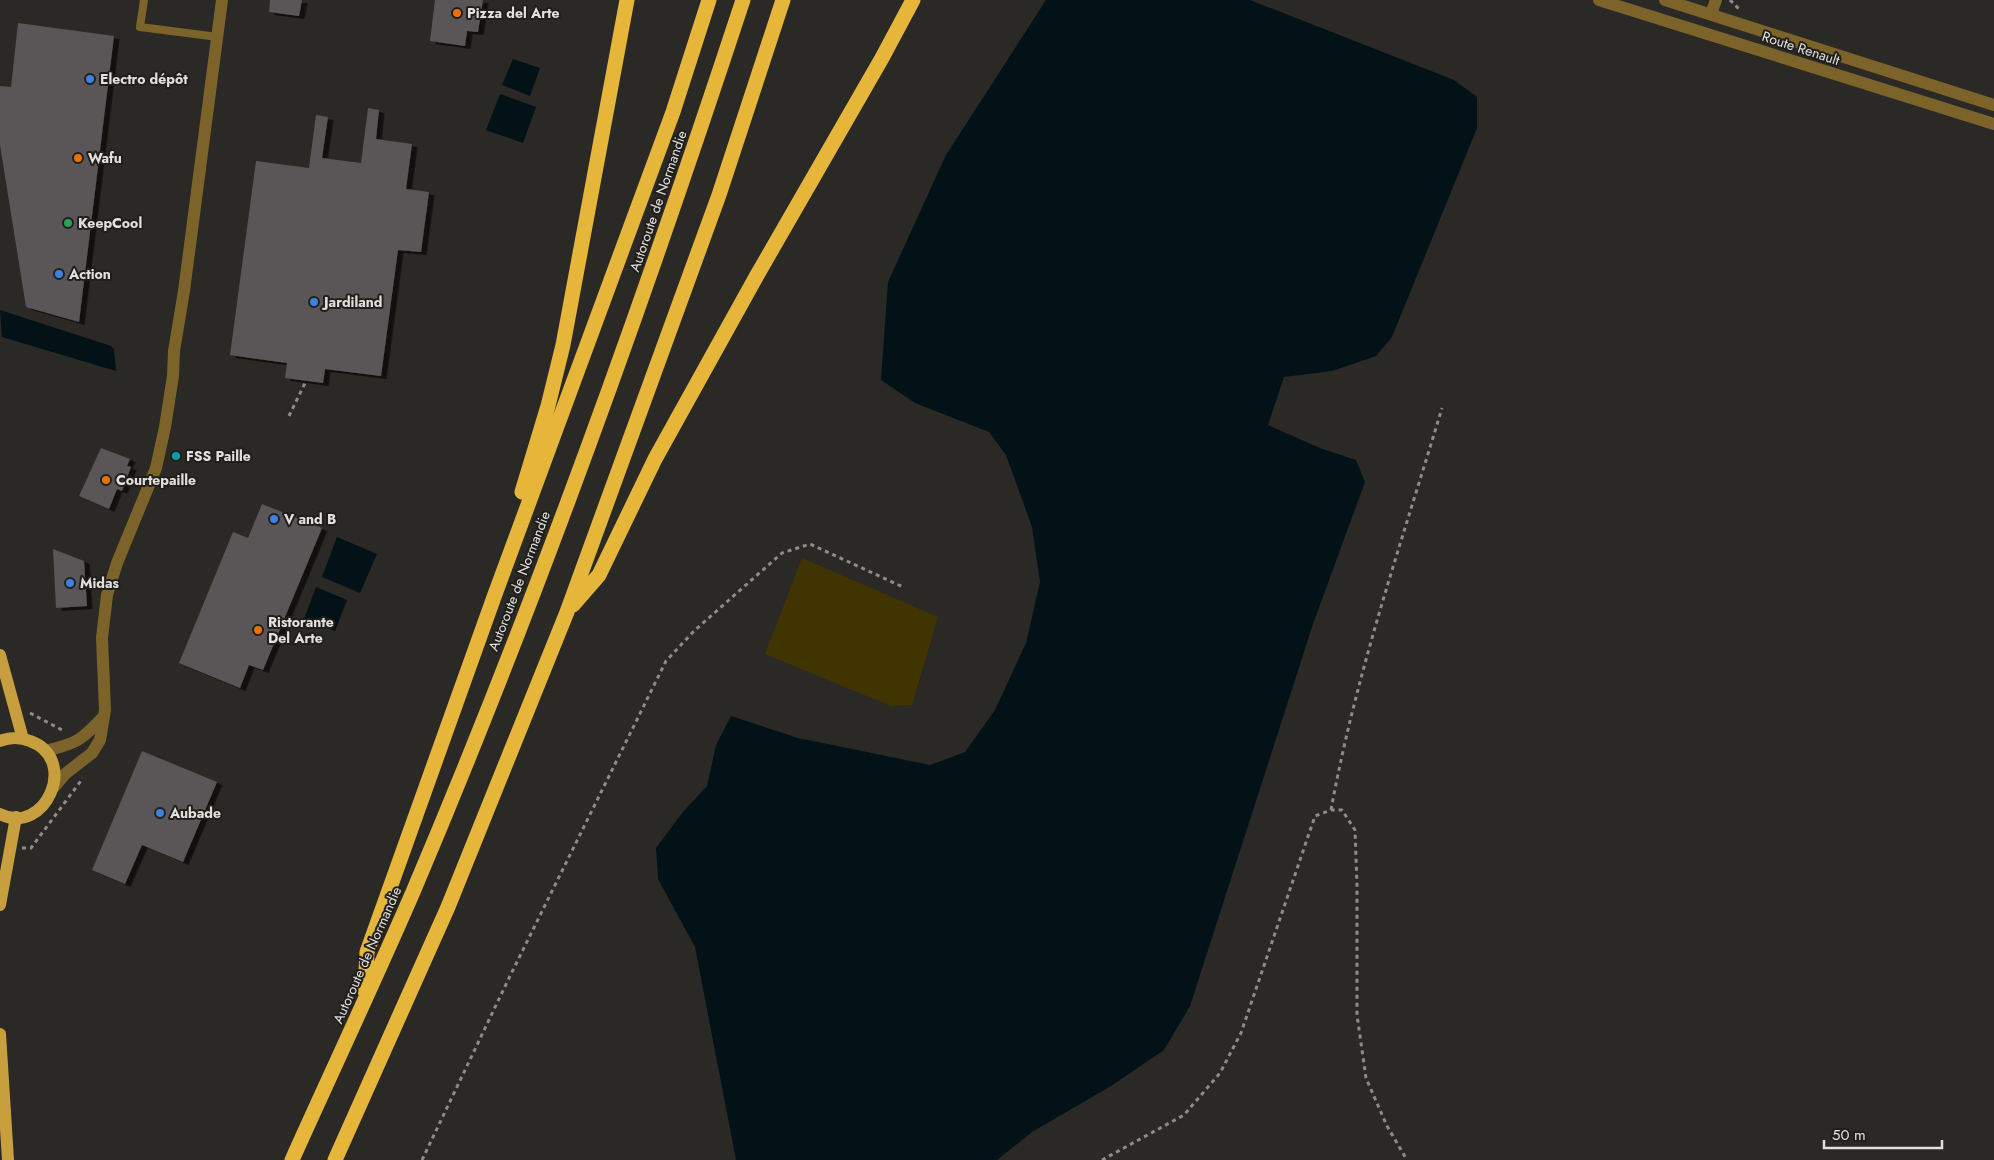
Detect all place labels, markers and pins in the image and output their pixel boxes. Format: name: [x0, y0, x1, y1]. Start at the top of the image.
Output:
place label: Pizza del Arte: [467, 3, 560, 23]
marker: Pizza del Arte: [451, 7, 463, 19]
place label: Electro dépôt: [100, 69, 188, 89]
marker: Electro dépôt: [84, 73, 96, 85]
place label: Wafu: [88, 148, 122, 168]
marker: Wafu: [72, 152, 84, 164]
place label: KeepCool: [78, 213, 142, 233]
marker: KeepCool: [62, 217, 74, 229]
place label: Action: [68, 264, 111, 284]
marker: Action: [53, 268, 65, 280]
place label: Jardiland: [321, 292, 382, 312]
marker: Jardiland: [308, 296, 320, 308]
place label: FSS Paille: [186, 446, 251, 466]
marker: FSS Paille: [170, 450, 182, 462]
place label: Courtepaille: [116, 470, 196, 490]
marker: Courtepaille: [100, 474, 112, 486]
place label: V and B: [283, 509, 336, 529]
marker: V and B: [268, 513, 280, 525]
place label: Midas: [80, 573, 120, 593]
marker: Midas: [64, 577, 76, 589]
place label: Ristorante Del Arte: [268, 612, 334, 648]
marker: Ristorante Del Arte: [252, 624, 264, 636]
place label: Aubade: [169, 803, 221, 823]
marker: Aubade: [154, 807, 166, 819]

